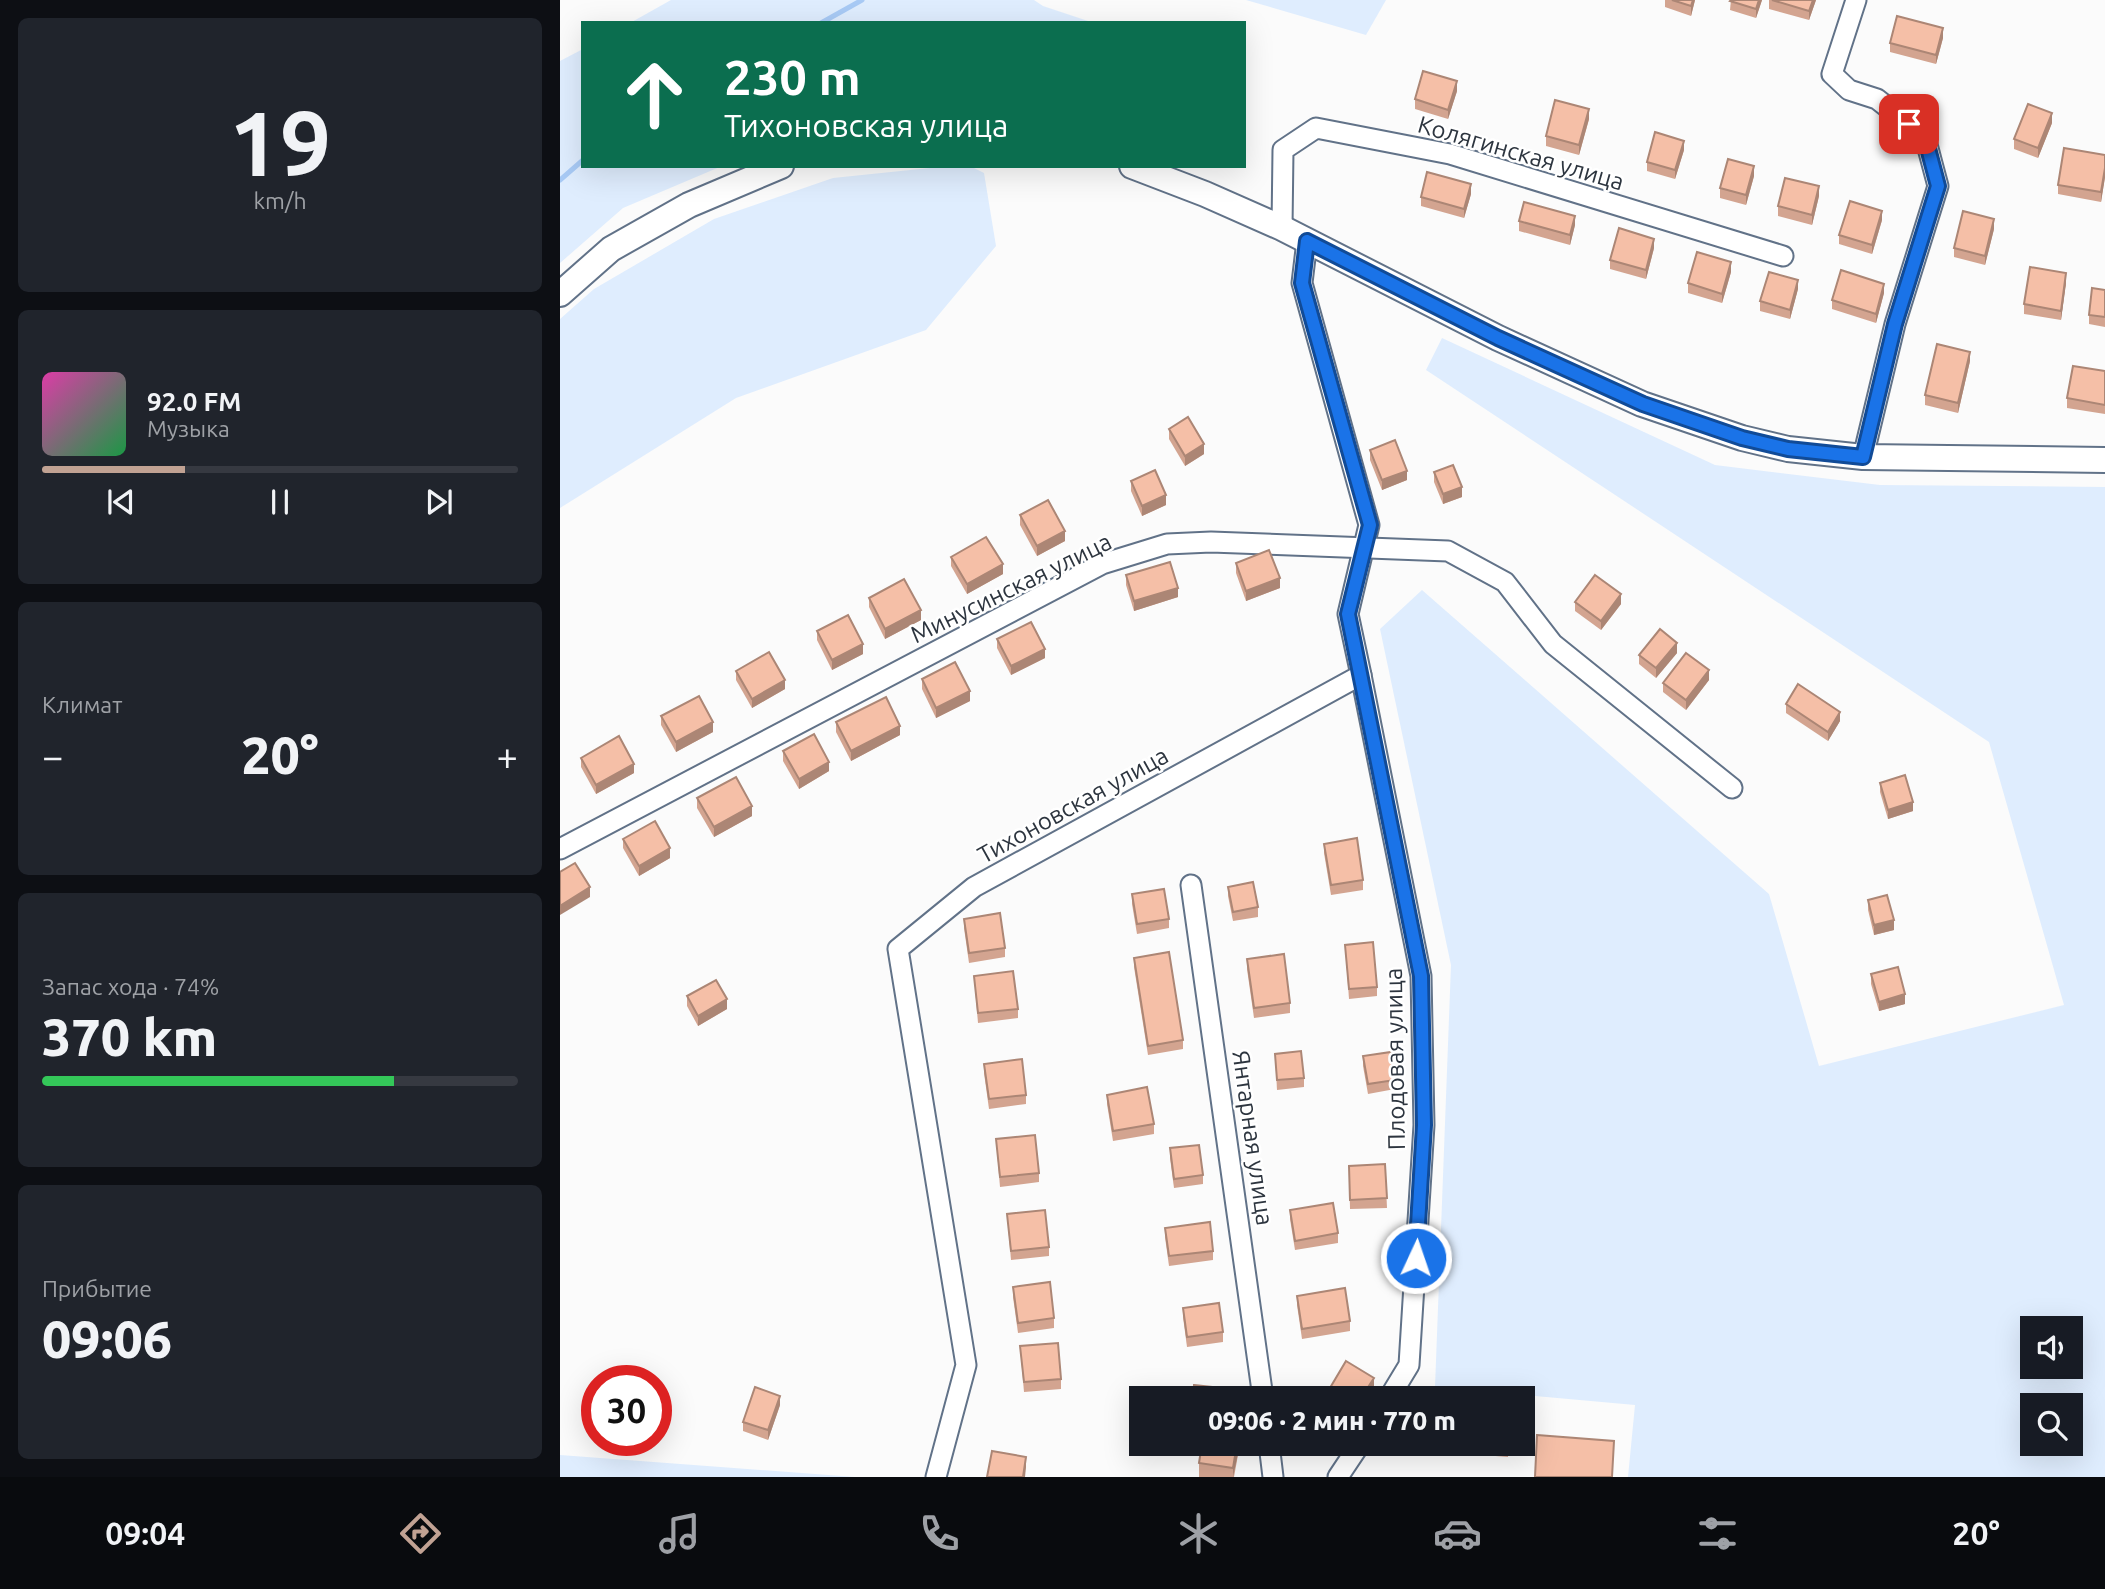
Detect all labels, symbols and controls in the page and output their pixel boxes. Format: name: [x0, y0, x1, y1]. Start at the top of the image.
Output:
icon: ahead: [609, 49, 700, 140]
text: 230 m: [724, 49, 861, 104]
text: 19: [229, 91, 331, 193]
pin: [1879, 94, 1939, 154]
icon: arrive: [1890, 105, 1928, 143]
text: Тихоновская улица: [724, 107, 1008, 143]
street label: Колягинская улица: [1415, 111, 1627, 195]
text: km/h: [253, 188, 307, 213]
text: 92.0 FM: [147, 387, 241, 416]
text: Музыка: [147, 416, 230, 441]
icon: previous: [102, 483, 140, 521]
icon: pause: [261, 483, 299, 521]
icon: next: [420, 483, 458, 521]
street label: Минусинская улица: [906, 528, 1116, 648]
text: Климат: [42, 692, 122, 717]
text: 20°: [241, 726, 319, 784]
text: −: [42, 735, 63, 777]
text: +: [497, 735, 518, 777]
street label: Тихоновская улица: [973, 741, 1173, 869]
street label: Плодовая улица: [1380, 968, 1410, 1150]
text: Запас хода · 74%: [42, 974, 219, 999]
text: 370 km: [42, 1008, 217, 1066]
street label: Янтарная улица: [1227, 1049, 1279, 1227]
position arrow: [1379, 1221, 1453, 1295]
text: Прибытие: [42, 1276, 152, 1301]
text: 09:06: [42, 1310, 172, 1368]
map controls: [2020, 1316, 2083, 1456]
button: sound: [2020, 1316, 2083, 1379]
speed limit sign: 30: [581, 1365, 672, 1456]
button: search: [2020, 1393, 2083, 1456]
text: 09:06 · 2 мин · 770 m: [1208, 1406, 1456, 1435]
icon: directions: [396, 1509, 445, 1558]
icon: music: [655, 1509, 704, 1558]
icon: phone: [915, 1509, 964, 1558]
icon: climate: [1174, 1509, 1223, 1558]
icon: car: [1433, 1509, 1482, 1558]
icon: filters: [1693, 1509, 1742, 1558]
text: 09:04: [105, 1515, 185, 1551]
text: 20°: [1952, 1515, 2000, 1551]

